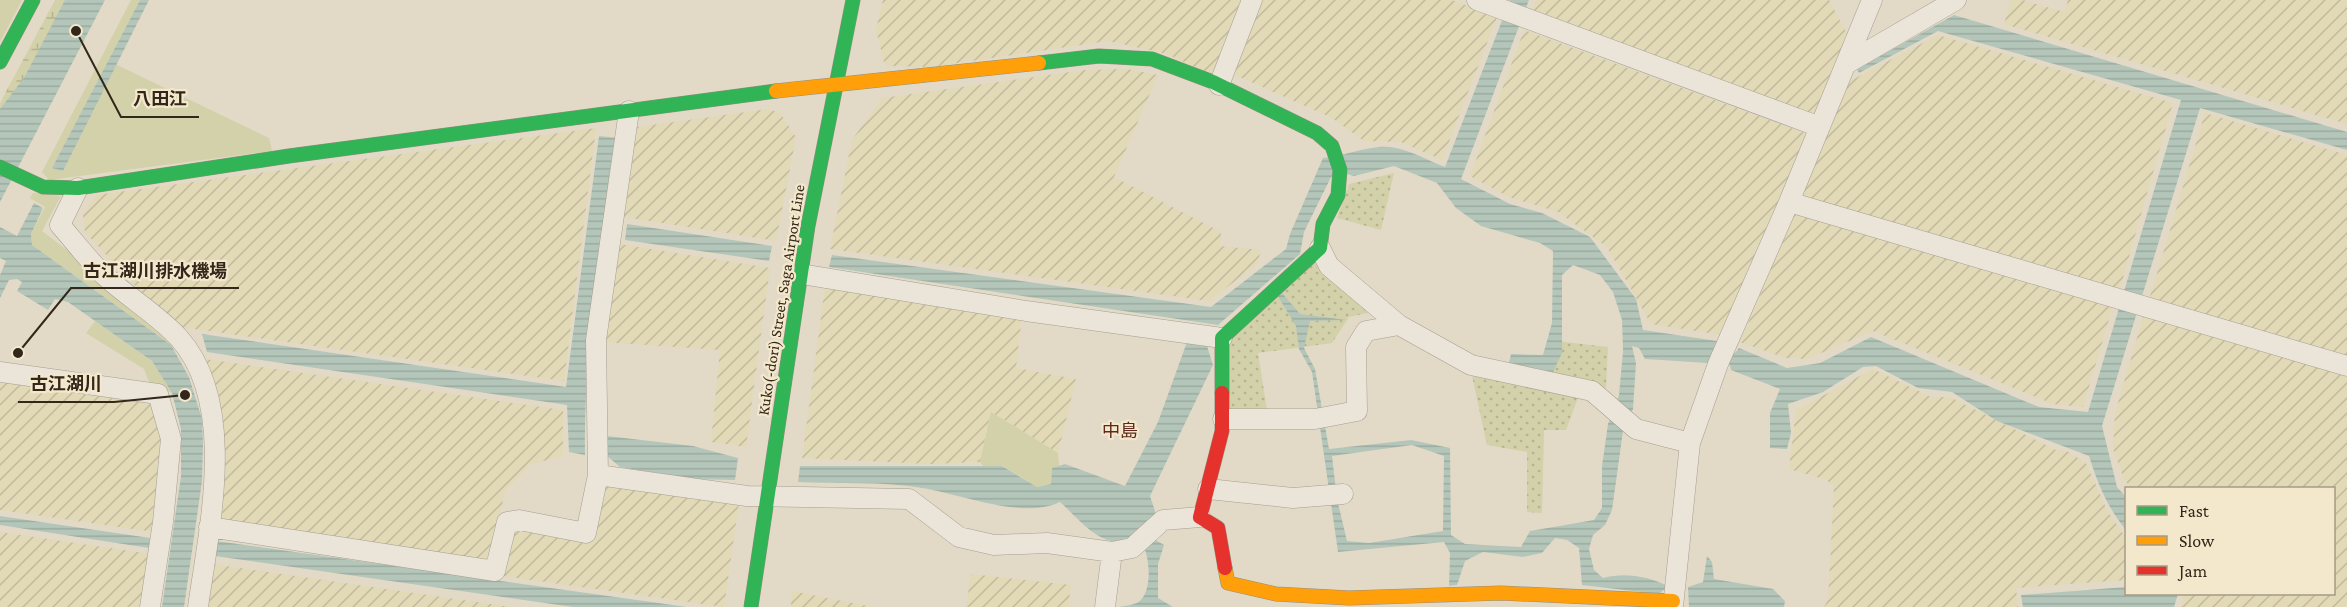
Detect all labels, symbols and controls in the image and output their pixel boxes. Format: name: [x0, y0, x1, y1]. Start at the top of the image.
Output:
callout: 八田江: [121, 81, 199, 117]
text: 八田江: [133, 89, 187, 109]
street label: Kuko(-dori) Street, Saga Airport Line: [754, 183, 809, 417]
callout: 古江湖川排水機場: [71, 252, 239, 288]
text: 古江湖川排水機場: [83, 261, 227, 281]
callout: 古江湖川: [18, 366, 114, 402]
text: 古江湖川: [30, 374, 102, 394]
district label: 中島: [1102, 421, 1138, 441]
legend: [2125, 487, 2335, 595]
text: Fast: [2179, 501, 2210, 521]
text: Slow: [2179, 531, 2215, 551]
text: Jam: [2177, 561, 2208, 581]

